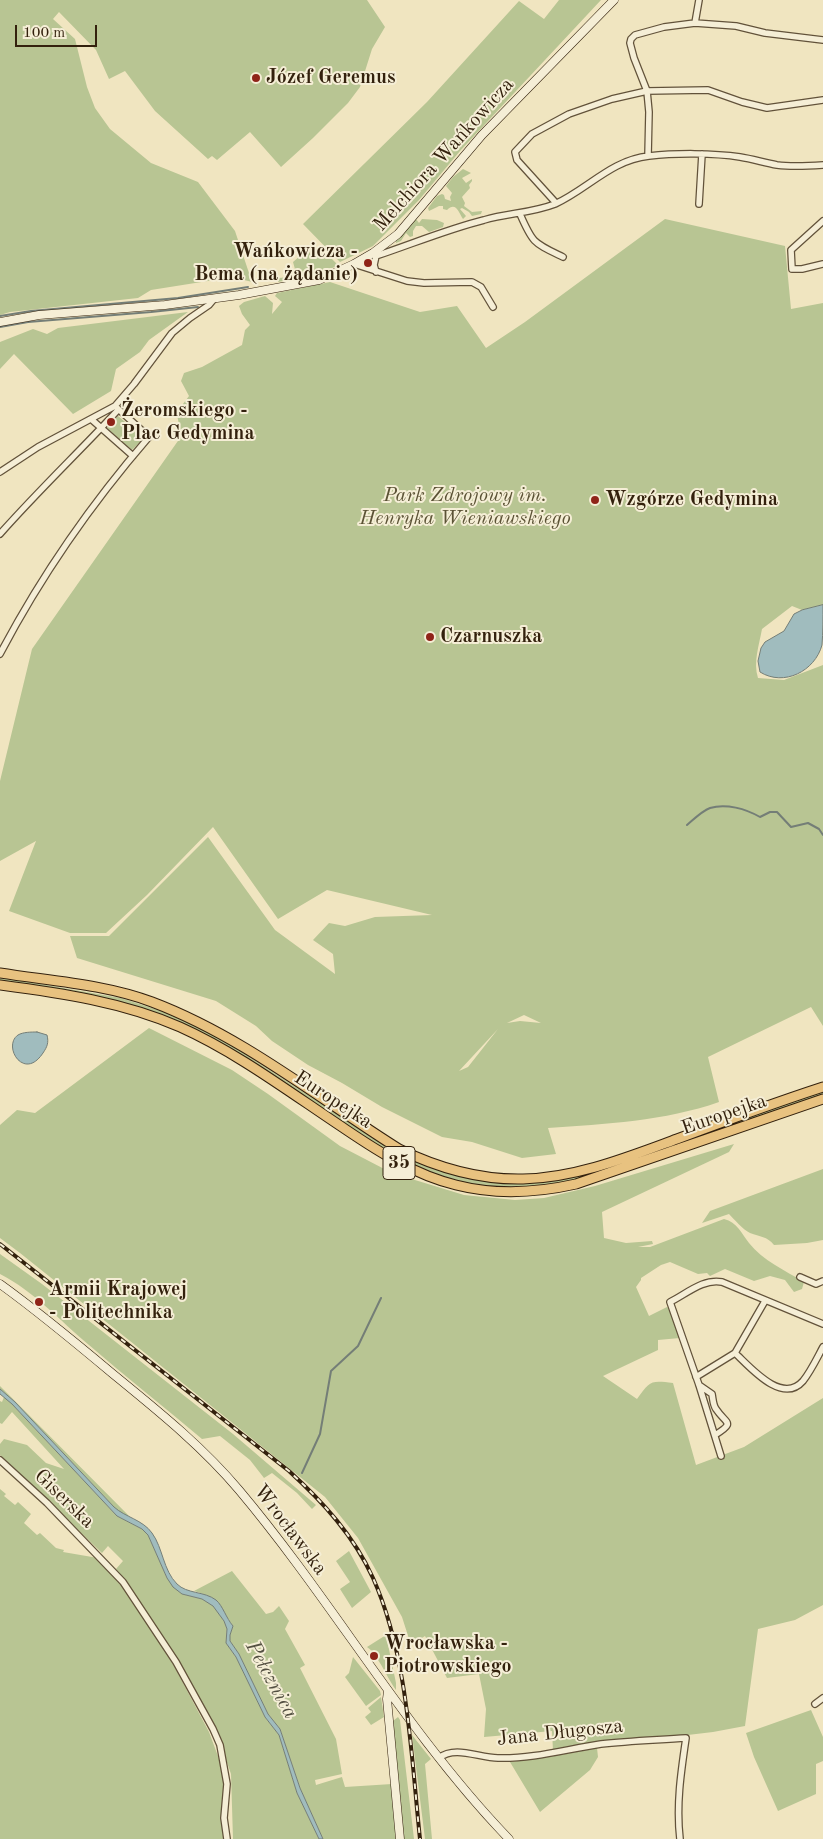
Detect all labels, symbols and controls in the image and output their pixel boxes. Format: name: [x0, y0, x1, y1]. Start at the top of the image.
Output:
scale bar: [18, 15, 100, 47]
text: 100 m: [23, 26, 65, 41]
place label: Józef Geremus: [266, 66, 396, 90]
marker: Józef Geremus: [250, 72, 262, 84]
street label: Melchiora Wańkowicza: [369, 73, 519, 237]
place label: Wańkowicza - Bema (na żądanie): [194, 240, 358, 287]
marker: Wańkowicza - Bema (na żądanie): [362, 257, 374, 269]
place label: Żeromskiego - Plac Gedymina: [121, 399, 255, 446]
marker: Żeromskiego - Plac Gedymina: [105, 416, 117, 428]
park label: Park Zdrojowy im. Henryka Wieniawskiego: [359, 484, 571, 531]
place label: Wzgórze Gedymina: [605, 488, 778, 512]
marker: Wzgórze Gedymina: [589, 494, 601, 506]
place label: Czarnuszka: [440, 625, 543, 649]
marker: Czarnuszka: [424, 631, 436, 643]
street label: Europejka: [289, 1066, 377, 1134]
street label: Europejka: [678, 1089, 770, 1141]
road number: 35: [383, 1146, 415, 1180]
place label: Armii Krajowej - Politechnika: [49, 1278, 187, 1325]
marker: Armii Krajowej - Politechnika: [33, 1296, 45, 1308]
street label: Giserska: [29, 1464, 99, 1534]
street label: Wrocławska: [248, 1480, 332, 1580]
place label: Wrocławska - Piotrowskiego: [384, 1632, 512, 1679]
water label: Pełcznica: [239, 1636, 303, 1724]
marker: Wrocławska - Piotrowskiego: [368, 1650, 380, 1662]
street label: Jana Długosza: [496, 1714, 624, 1752]

